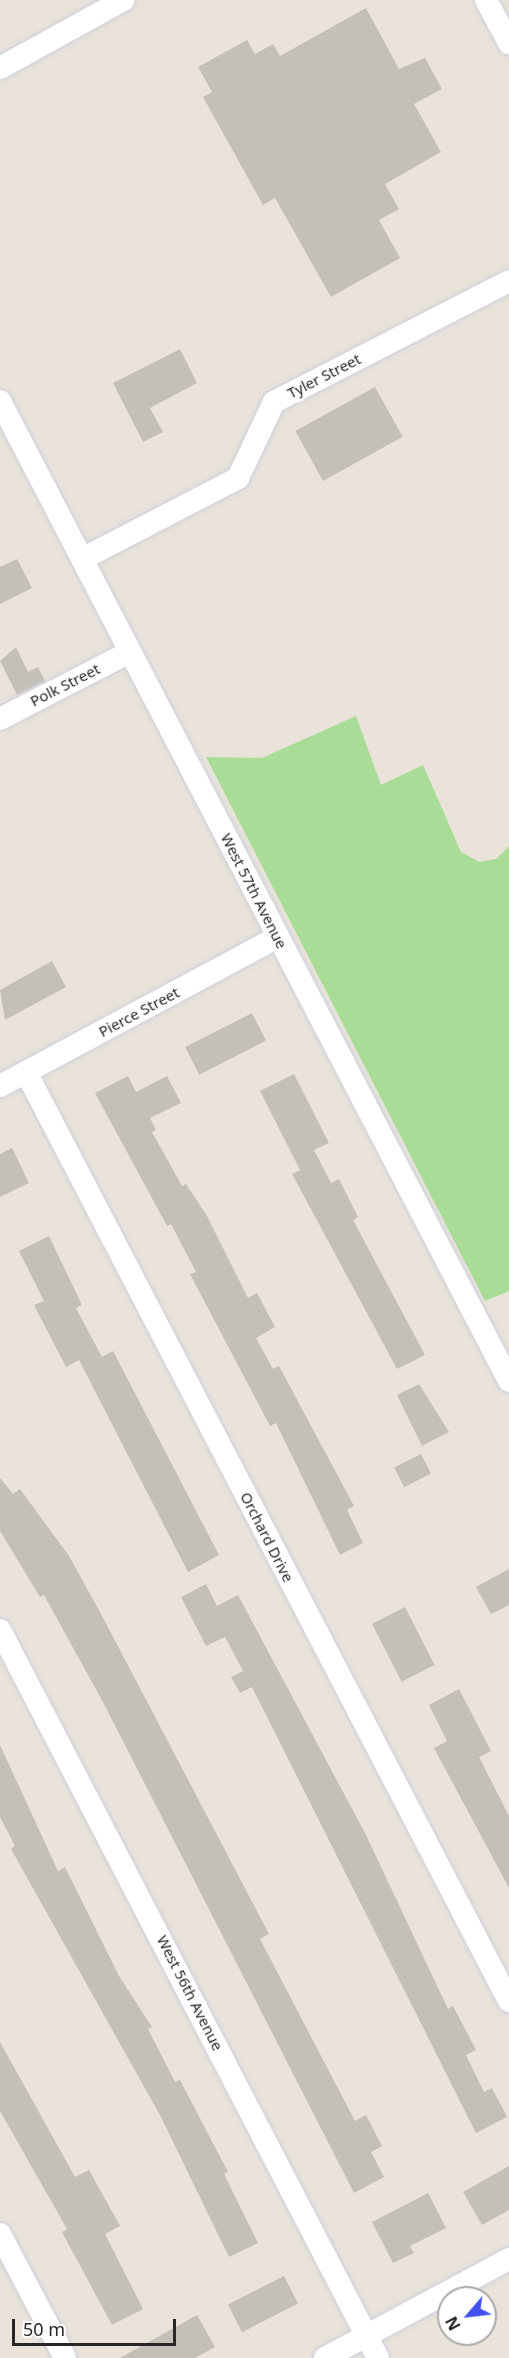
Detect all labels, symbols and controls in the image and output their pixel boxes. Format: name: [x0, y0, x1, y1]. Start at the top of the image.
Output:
street label: Tyler Street: [284, 350, 364, 402]
street label: Polk Street: [27, 660, 103, 710]
street label: West 57th Avenue: [217, 830, 291, 952]
street label: Pierce Street: [96, 983, 182, 1041]
street label: Orchard Drive: [237, 1489, 297, 1585]
street label: West 56th Avenue: [153, 1932, 227, 2054]
north arrow: [437, 2286, 497, 2346]
scale bar: [15, 2307, 178, 2345]
text: N: [440, 2313, 466, 2334]
text: 50 m: [23, 2317, 65, 2341]

